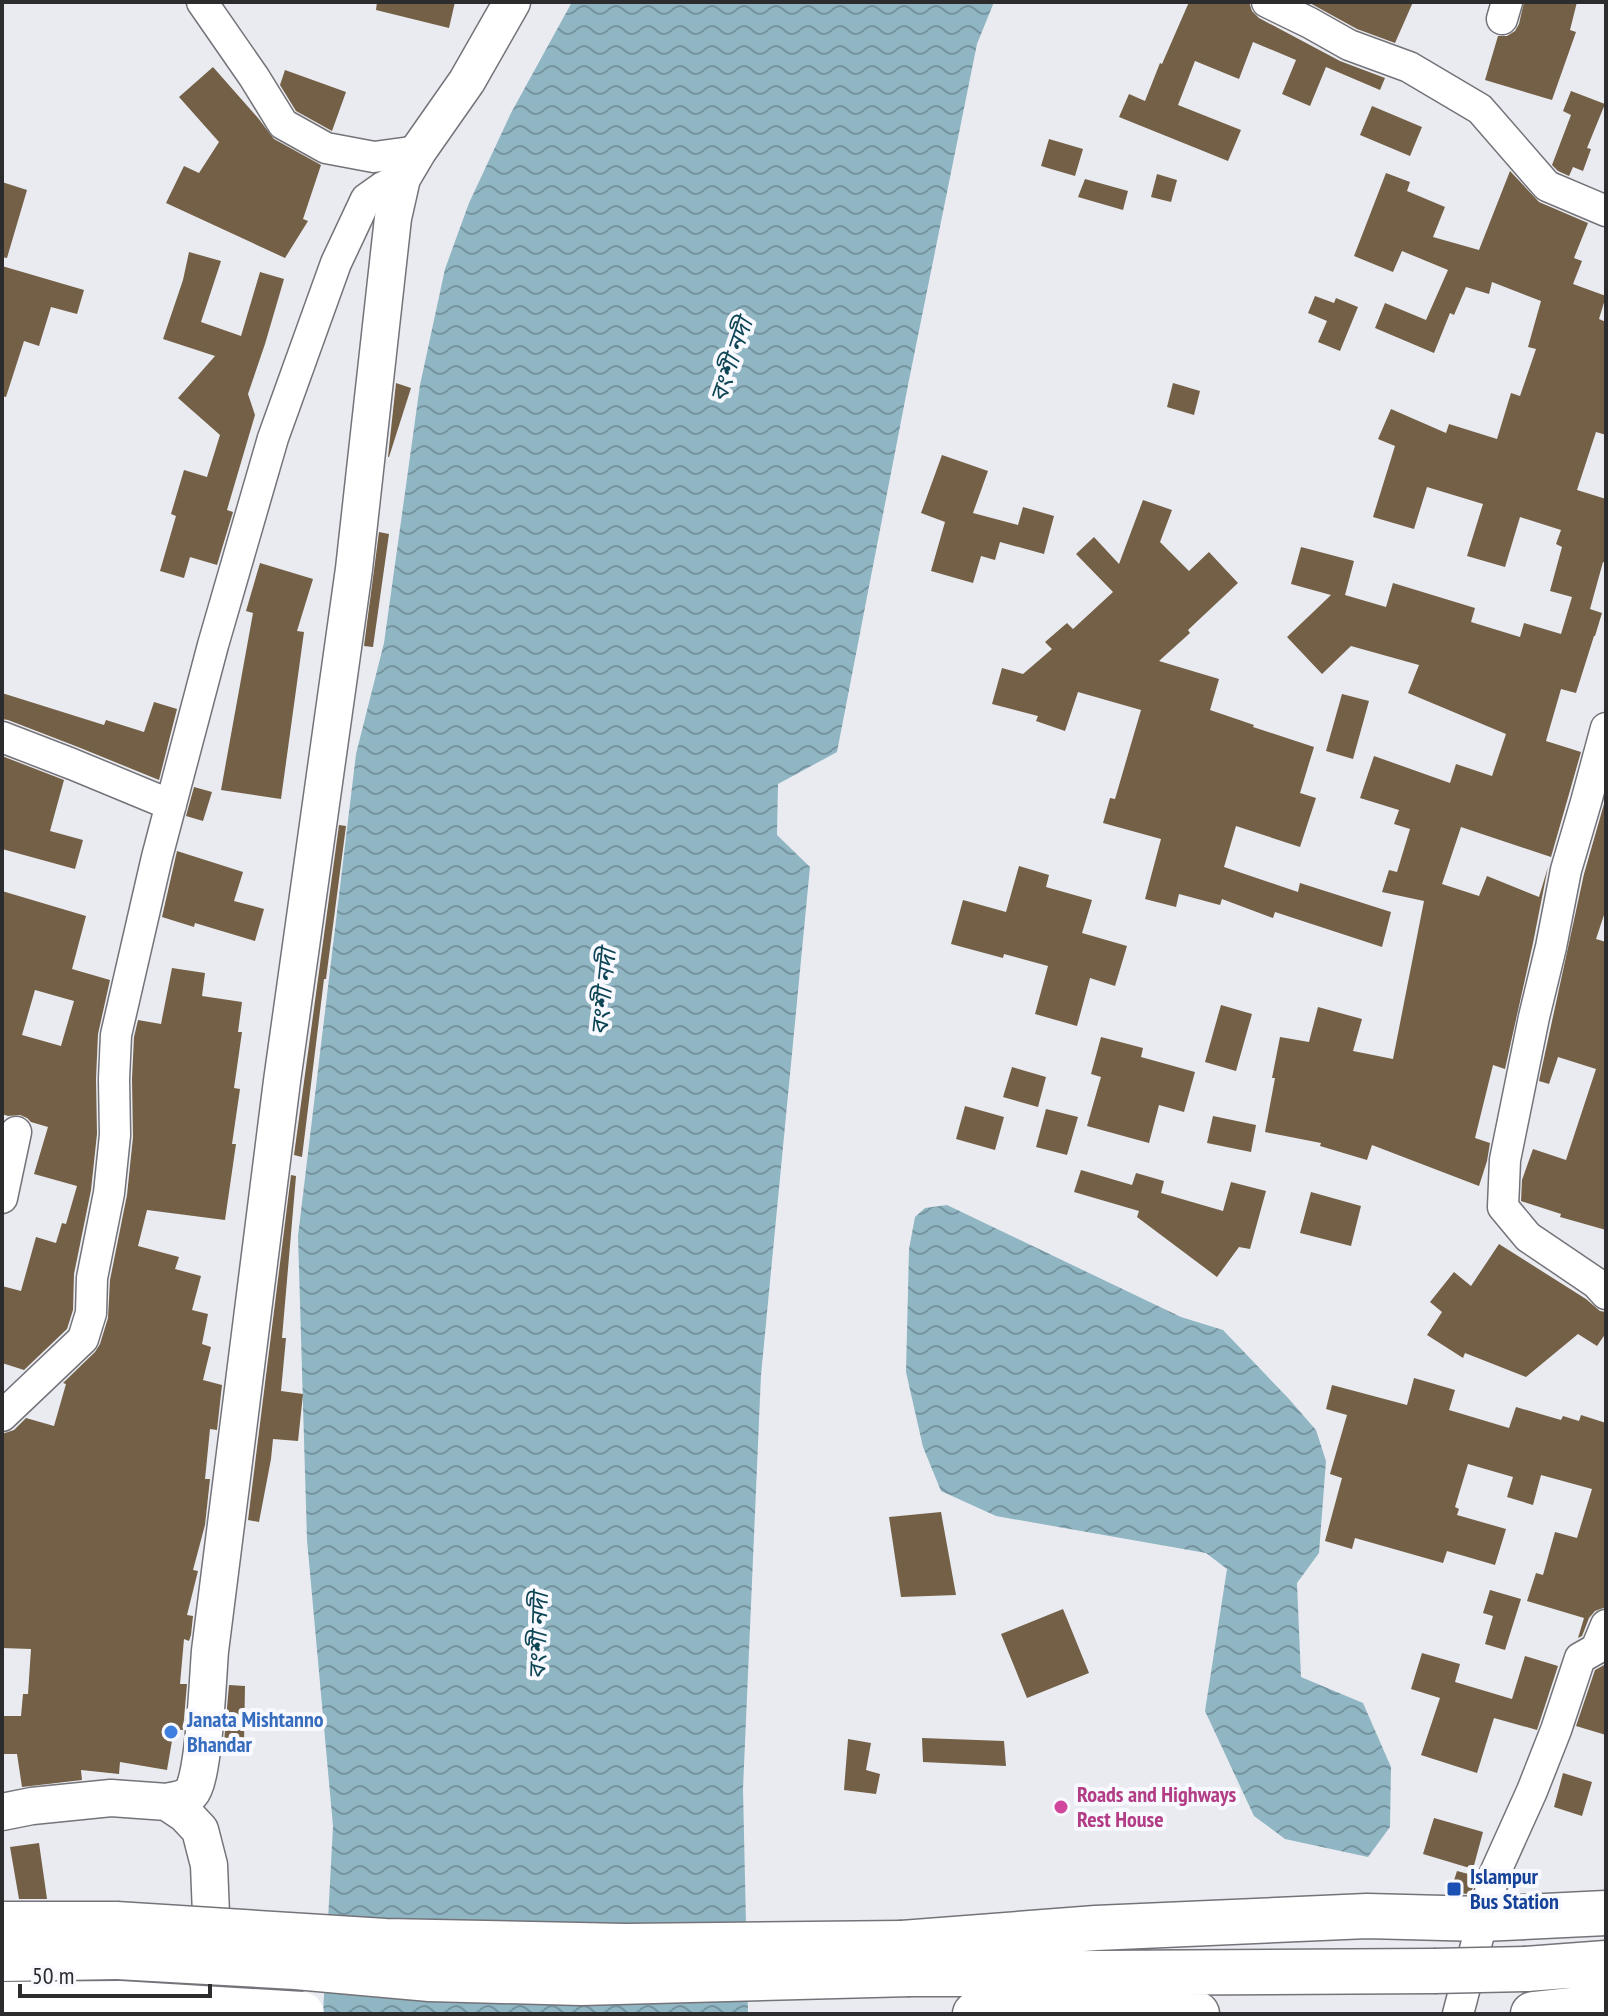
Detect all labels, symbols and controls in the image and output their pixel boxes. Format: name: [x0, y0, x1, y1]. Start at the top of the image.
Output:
water label: বংশী নদী: [702, 310, 761, 406]
water label: বংশী নদী: [583, 943, 623, 1037]
water label: বংশী নদী: [521, 1588, 555, 1680]
place label: Janata Mishtanno Bhandar: [186, 1705, 324, 1758]
marker: Janata Mishtanno Bhandar: [162, 1723, 180, 1741]
place label: Roads and Highways Rest House: [1077, 1780, 1237, 1833]
marker: Roads and Highways Rest House: [1052, 1798, 1070, 1816]
place label: Islampur Bus Station: [1470, 1862, 1559, 1915]
marker: Islampur Bus Station: [1445, 1880, 1463, 1898]
scale bar: [20, 1948, 210, 1998]
text: 50 m: [32, 1960, 74, 1991]

